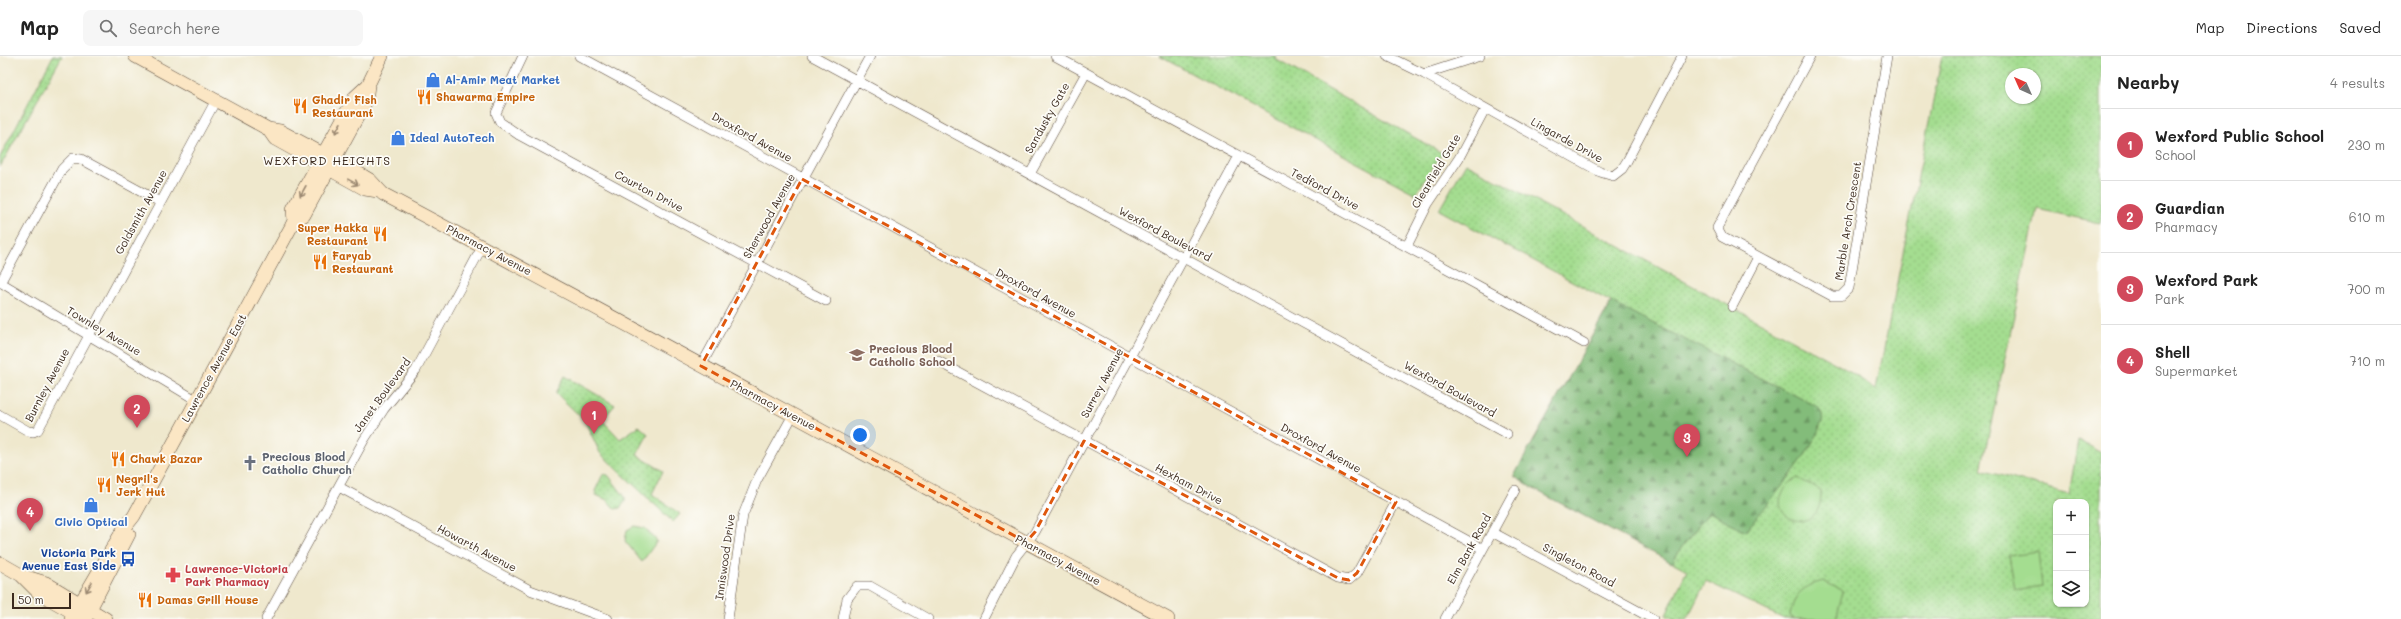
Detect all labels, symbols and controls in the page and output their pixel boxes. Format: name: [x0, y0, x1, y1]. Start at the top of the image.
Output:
search box: [83, 10, 363, 46]
text: Map: [20, 15, 59, 40]
icon: search: [97, 17, 119, 39]
text: Search here: [129, 18, 220, 38]
text: Map: [2196, 18, 2224, 37]
text: Directions: [2246, 18, 2317, 37]
text: Saved: [2339, 18, 2381, 37]
north arrow: [2005, 68, 2041, 104]
shop icon: Al-Amir Meat Market: [424, 71, 442, 89]
text: Nearby: [2117, 71, 2179, 93]
place label: Al-Amir Meat Market: [445, 72, 560, 87]
text: 4 results: [2330, 74, 2385, 91]
street label: Sandusky Gate: [1021, 79, 1072, 156]
restaurant icon: Shawarma Empire: [415, 88, 433, 106]
place label: Shawarma Empire: [436, 89, 536, 104]
place label: Ghadir Fish Restaurant: [312, 92, 377, 120]
restaurant icon: Ghadir Fish Restaurant: [291, 97, 309, 115]
street label: Droxford Avenue: [709, 108, 795, 165]
street label: Lingarde Drive: [1528, 114, 1606, 166]
one-way arrow: [333, 122, 341, 134]
text: Wexford Public School: [2155, 126, 2324, 146]
shop icon: Ideal AutoTech: [389, 129, 407, 147]
place label: Ideal AutoTech: [410, 130, 494, 145]
street label: Clearfield Gate: [1407, 131, 1464, 211]
text: 1: [2127, 136, 2133, 153]
text: 230 m: [2348, 136, 2385, 153]
text: School: [2155, 146, 2196, 163]
district label: WEXFORD HEIGHTS: [263, 152, 391, 168]
street label: Marble Arch Crescent: [1831, 160, 1864, 282]
street label: Tedford Drive: [1288, 164, 1362, 213]
street label: Courton Drive: [612, 166, 686, 215]
street label: Goldsmith Avenue: [111, 167, 170, 257]
street label: Sherwood Avenue: [739, 170, 798, 261]
one-way arrow: [347, 179, 359, 187]
one-way arrow: [299, 185, 307, 197]
text: Guardian: [2155, 198, 2225, 218]
street label: Wexford Boulevard: [1116, 203, 1214, 264]
text: 2: [2126, 208, 2134, 225]
text: 610 m: [2349, 208, 2385, 225]
text: Pharmacy: [2155, 218, 2218, 235]
place label: Super Hakka Restaurant: [297, 220, 368, 248]
street label: Pharmacy Avenue: [444, 221, 535, 278]
restaurant icon: Super Hakka Restaurant: [371, 225, 389, 243]
place label: Faryab Restaurant: [332, 248, 393, 276]
restaurant icon: Faryab Restaurant: [311, 253, 329, 271]
street label: Droxford Avenue: [993, 264, 1079, 321]
text: Wexford Park: [2155, 270, 2258, 290]
text: 3: [2126, 280, 2134, 297]
text: 700 m: [2347, 280, 2385, 297]
text: Park: [2155, 290, 2184, 307]
street label: Townley Avenue: [64, 302, 144, 359]
street label: Lawrence Avenue East: [178, 311, 250, 424]
place label: Precious Blood Catholic School: [869, 341, 955, 369]
text: Shell: [2155, 342, 2190, 362]
street label: Burnley Avenue: [21, 345, 72, 424]
street label: Surrey Avenue: [1077, 345, 1126, 420]
school or university icon: Precious Blood Catholic School: [848, 346, 866, 364]
text: 4: [2126, 352, 2134, 369]
text: 710 m: [2349, 352, 2385, 369]
street label: Janet Boulevard: [350, 355, 414, 435]
street label: Wexford Boulevard: [1402, 357, 1499, 420]
text: Supermarket: [2155, 362, 2238, 379]
street label: Pharmacy Avenue: [728, 376, 819, 433]
pin: 2: [124, 395, 150, 428]
pin: 1: [581, 401, 607, 434]
street label: Droxford Avenue: [1278, 419, 1364, 476]
pin: 3: [1674, 424, 1700, 457]
your location: [850, 425, 870, 445]
place label: Precious Blood Catholic Church: [262, 449, 352, 477]
restaurant icon: Chawk Bazar: [109, 450, 127, 468]
place label: Chawk Bazar: [130, 451, 203, 466]
church icon: Precious Blood Catholic Church: [241, 454, 259, 472]
street label: Hexham Drive: [1153, 459, 1226, 508]
place label: Negril's Jerk Hut: [116, 471, 166, 499]
restaurant icon: Negril's Jerk Hut: [95, 476, 113, 494]
shop icon: Civic Optical: [82, 496, 100, 514]
pin: 4: [17, 498, 43, 531]
map controls: [2053, 499, 2089, 607]
button: +: [2053, 499, 2089, 535]
street label: Elm Bank Road: [1443, 511, 1494, 586]
street label: Inniswood Drive: [711, 513, 738, 601]
place label: Civic Optical: [55, 514, 127, 529]
street label: Howarth Avenue: [435, 520, 520, 575]
street label: Pharmacy Avenue: [1013, 531, 1104, 588]
button: −: [2053, 535, 2089, 571]
street label: Singleton Road: [1540, 539, 1618, 590]
place label: Victoria Park Avenue East Side: [21, 545, 116, 573]
bus stop icon: Victoria Park Avenue East Side: [119, 550, 137, 568]
place label: Lawrence-Victoria Park Pharmacy: [185, 561, 289, 589]
pharmacy icon: Lawrence-Victoria Park Pharmacy: [164, 566, 182, 584]
button: layers: [2053, 571, 2089, 607]
one-way arrow: [85, 581, 92, 593]
scale bar: [12, 591, 71, 610]
restaurant icon: Damas Grill House: [136, 591, 154, 609]
text: 50 m: [18, 592, 44, 607]
place label: Damas Grill House: [157, 592, 259, 607]

